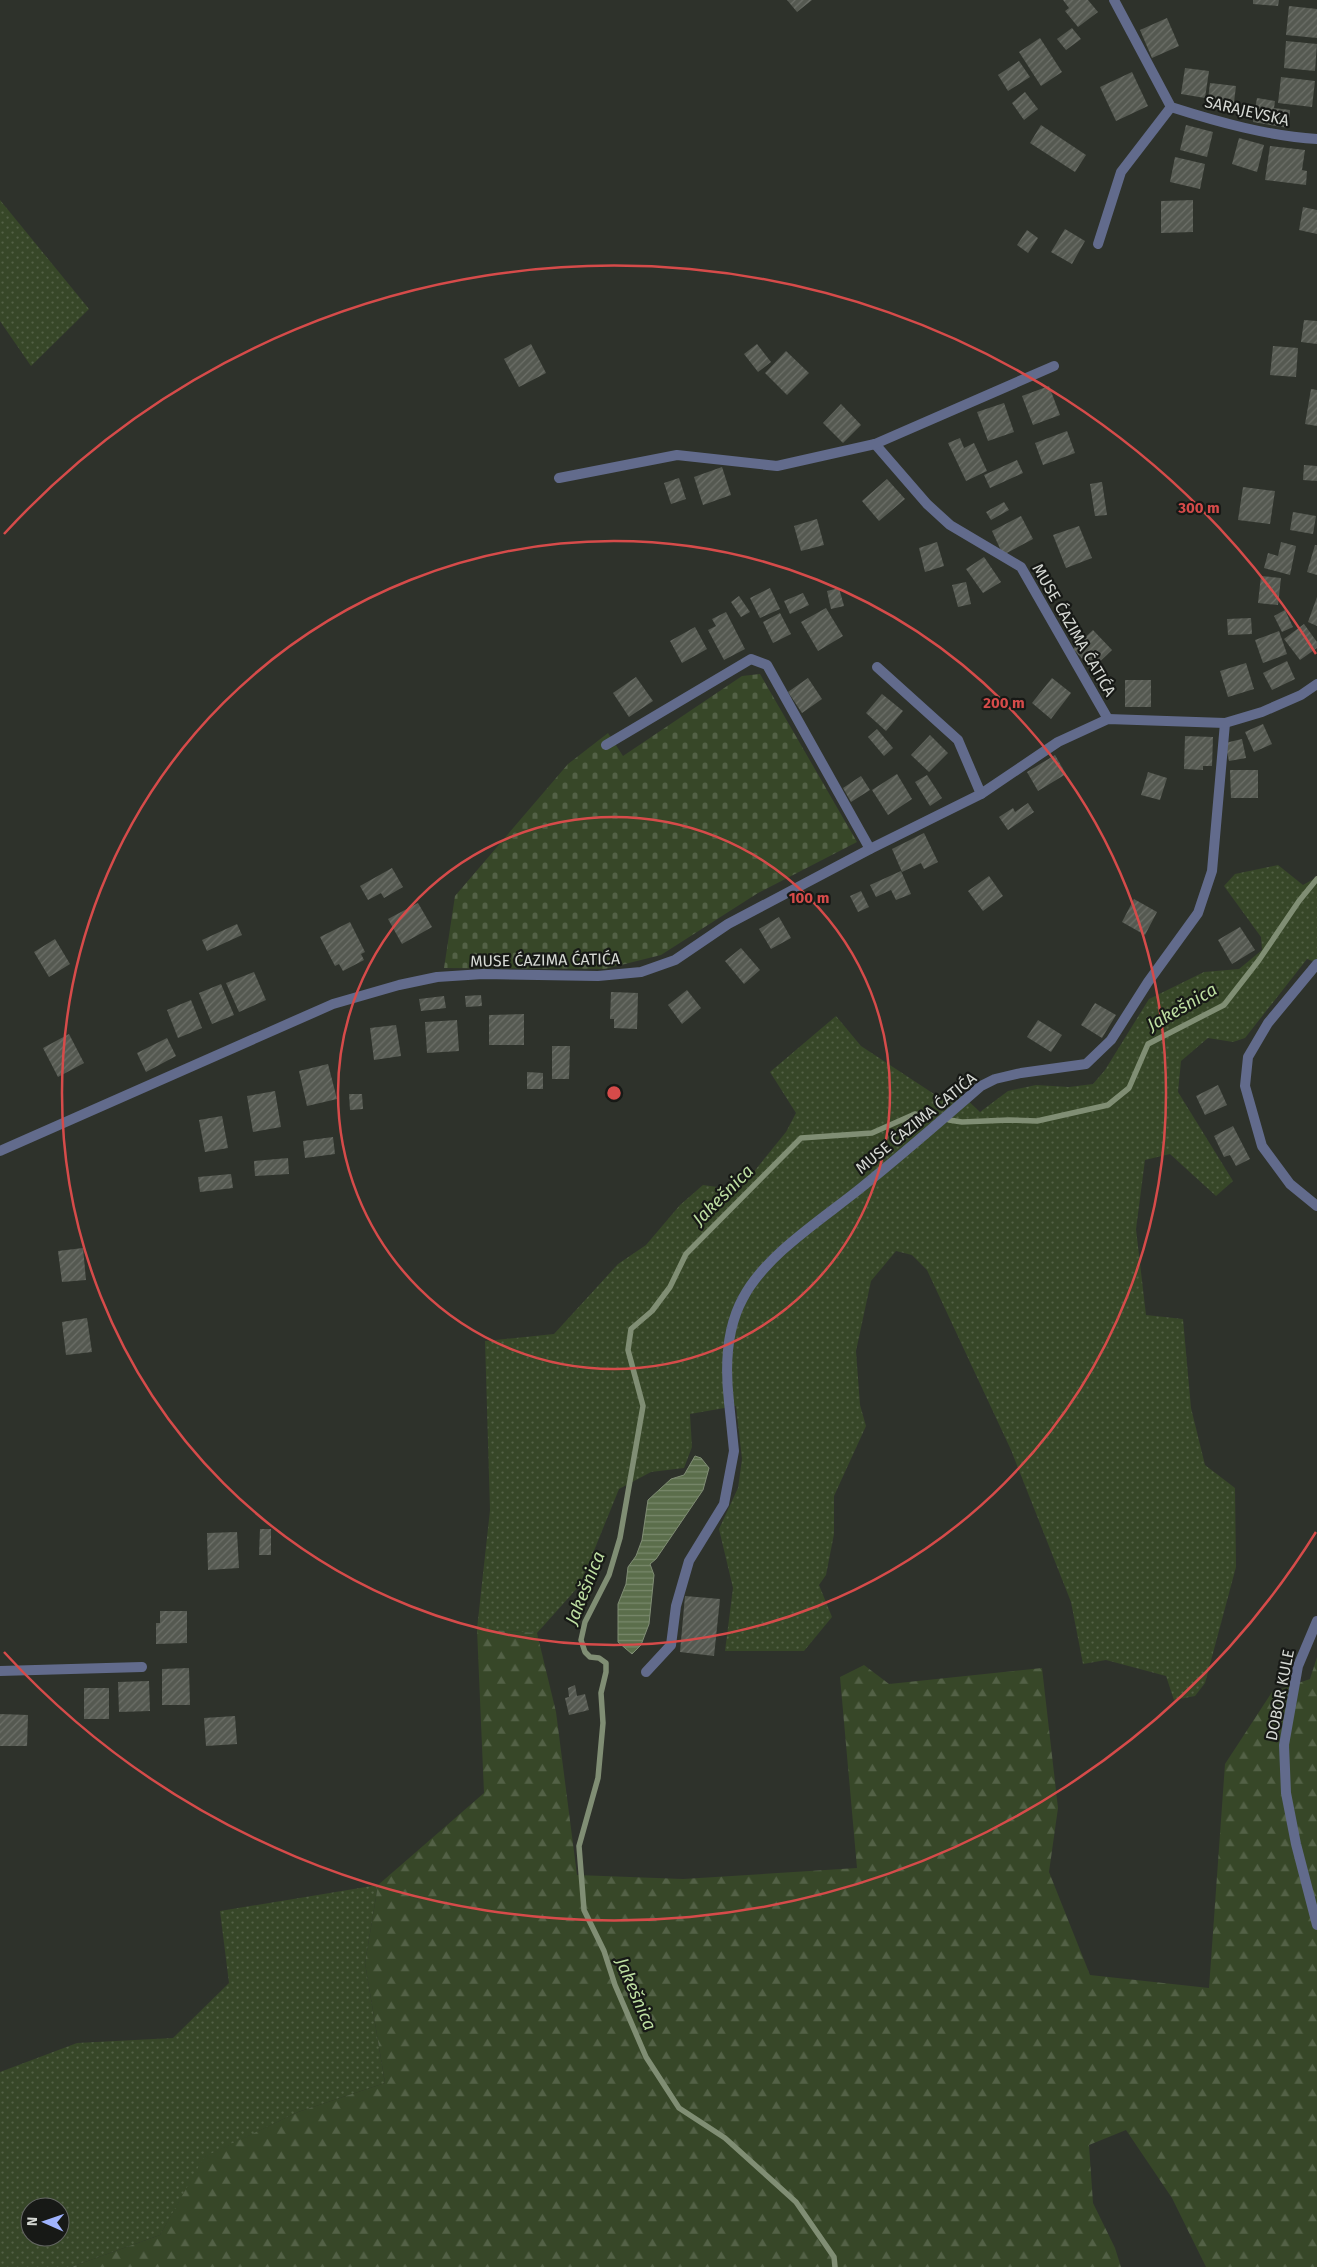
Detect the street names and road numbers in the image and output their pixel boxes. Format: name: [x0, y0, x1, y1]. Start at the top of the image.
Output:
street label: SARAJEVSKA: [1203, 92, 1292, 130]
street label: MUSE ĆAZIMA ĆATIĆA: [1028, 560, 1121, 700]
street label: MUSE ĆAZIMA ĆATIĆA: [470, 948, 621, 971]
street label: MUSE ĆAZIMA ĆATIĆA: [851, 1067, 981, 1178]
street label: DOBOR KULE: [1262, 1648, 1298, 1742]

